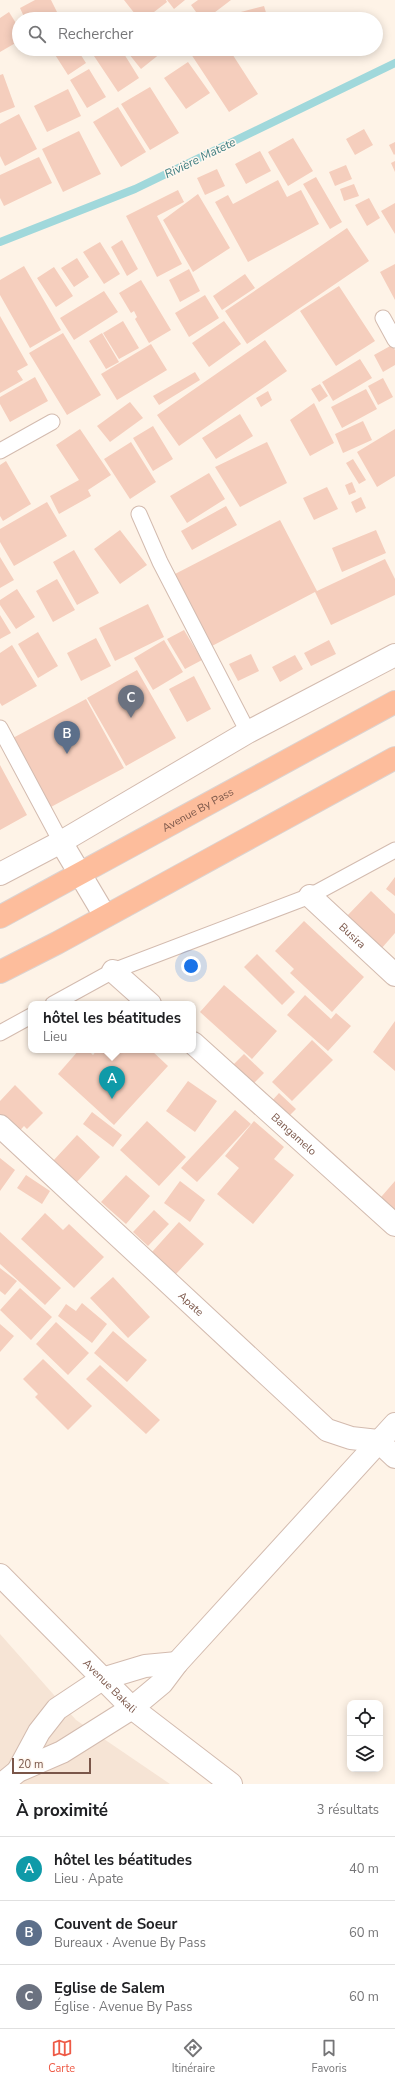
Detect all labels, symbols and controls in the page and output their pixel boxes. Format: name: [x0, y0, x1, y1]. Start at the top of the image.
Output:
search box: [12, 12, 383, 56]
icon: search: [26, 23, 48, 45]
text: Rechercher: [58, 24, 133, 44]
water label: Rivière Matete: [162, 134, 239, 182]
pin: C: [118, 685, 144, 718]
pin: B: [54, 721, 80, 754]
street label: Avenue By Pass: [159, 784, 236, 835]
street label: Busira: [336, 920, 369, 952]
your location: [181, 956, 201, 976]
popup: [28, 1001, 196, 1053]
text: hôtel les béatitudes: [43, 1008, 181, 1028]
text: Lieu: [43, 1028, 67, 1046]
pin: A: [99, 1066, 125, 1099]
street label: Bangamelo: [268, 1110, 320, 1159]
street label: Apate: [175, 1288, 207, 1320]
street label: Avenue Bakali: [79, 1656, 139, 1717]
map controls: [347, 1700, 383, 1772]
button: locate: [347, 1700, 383, 1736]
button: layers: [347, 1736, 383, 1772]
scale bar: [12, 1756, 91, 1775]
text: 20 m: [18, 1757, 43, 1772]
text: À proximité: [16, 1799, 108, 1822]
text: 3 résultats: [317, 1801, 379, 1819]
text: hôtel les béatitudes: [54, 1850, 192, 1870]
text: A: [24, 1860, 34, 1878]
text: 40 m: [349, 1860, 379, 1878]
text: Lieu · Apate: [54, 1870, 123, 1888]
text: Couvent de Soeur: [54, 1914, 177, 1934]
text: B: [25, 1924, 33, 1942]
text: 60 m: [349, 1924, 379, 1942]
text: Bureaux · Avenue By Pass: [54, 1934, 206, 1952]
text: Eglise de Salem: [54, 1978, 165, 1998]
text: C: [25, 1988, 33, 2006]
text: 60 m: [349, 1988, 379, 2006]
text: Église · Avenue By Pass: [54, 1998, 193, 2016]
tab: Carte: [48, 2037, 75, 2076]
tab: Itinéraire: [172, 2037, 215, 2076]
tab: Favoris: [312, 2037, 347, 2076]

